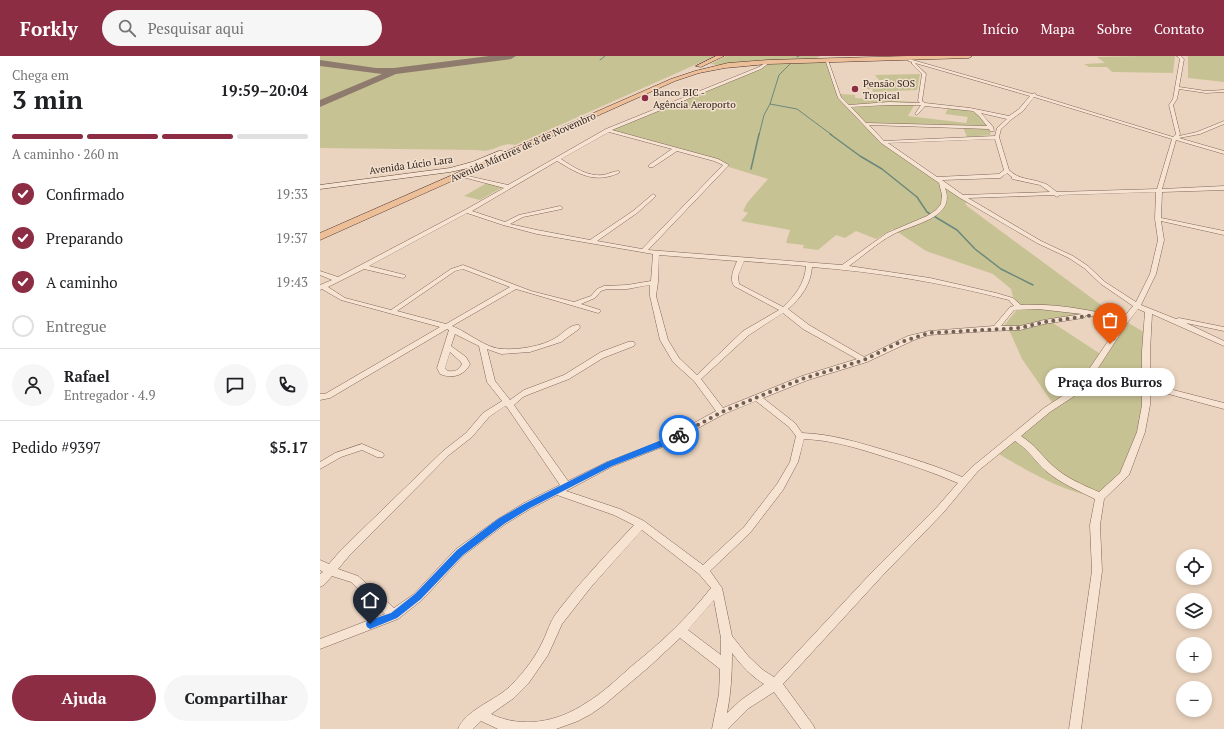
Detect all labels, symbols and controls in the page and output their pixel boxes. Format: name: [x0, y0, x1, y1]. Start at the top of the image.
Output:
search box: [102, 10, 382, 46]
text: Forkly: [20, 16, 78, 41]
icon: search: [116, 17, 138, 39]
text: Pesquisar aqui: [148, 18, 244, 38]
text: Início: [983, 19, 1019, 38]
text: Mapa: [1041, 19, 1075, 38]
text: Sobre: [1097, 19, 1132, 38]
text: Contato: [1154, 19, 1204, 38]
text: Chega em: [12, 66, 69, 84]
place label: Pensão SOS Tropical: [863, 77, 915, 102]
text: 19:59–20:04: [221, 80, 308, 100]
text: 3 min: [12, 82, 83, 116]
marker: Pensão SOS Tropical: [850, 84, 860, 94]
place label: Banco BIC - Agência Aeroporto: [653, 86, 736, 111]
marker: Banco BIC - Agência Aeroporto: [640, 93, 650, 103]
street label: Avenida Mártires de 8 de Novembro: [448, 109, 598, 185]
text: A caminho · 260 m: [12, 145, 119, 163]
street label: Avenida Lúcio Lara: [368, 153, 454, 177]
icon: check: [12, 183, 34, 205]
text: Confirmado: [46, 184, 124, 204]
text: 19:33: [276, 185, 308, 203]
icon: check: [12, 227, 34, 249]
text: Preparando: [46, 228, 123, 248]
text: 19:37: [276, 229, 308, 247]
icon: check: [12, 271, 34, 293]
text: A caminho: [46, 272, 118, 292]
text: 19:43: [276, 273, 308, 291]
pin: [1093, 303, 1127, 344]
icon: bag: [1099, 309, 1121, 331]
text: Entregue: [46, 316, 107, 336]
button: person: [12, 364, 54, 406]
button: chat: [214, 364, 256, 406]
button: phone: [266, 364, 308, 406]
text: Rafael: [64, 366, 110, 386]
callout: Praça dos Burros: [1045, 368, 1175, 396]
text: Praça dos Burros: [1058, 373, 1162, 391]
text: Entregador · 4.9: [64, 386, 155, 404]
courier: [659, 415, 699, 455]
icon: bike: [668, 424, 690, 446]
text: Pedido #9397: [12, 437, 101, 457]
text: $5.17: [270, 437, 308, 457]
map controls: [1176, 549, 1212, 717]
button: locate: [1176, 549, 1212, 585]
pin: [353, 583, 387, 624]
icon: home: [359, 589, 381, 611]
button: layers: [1176, 593, 1212, 629]
button: +: [1176, 637, 1212, 673]
button: Ajuda: [12, 675, 156, 721]
button: Compartilhar: [164, 675, 308, 721]
button: −: [1176, 681, 1212, 717]

